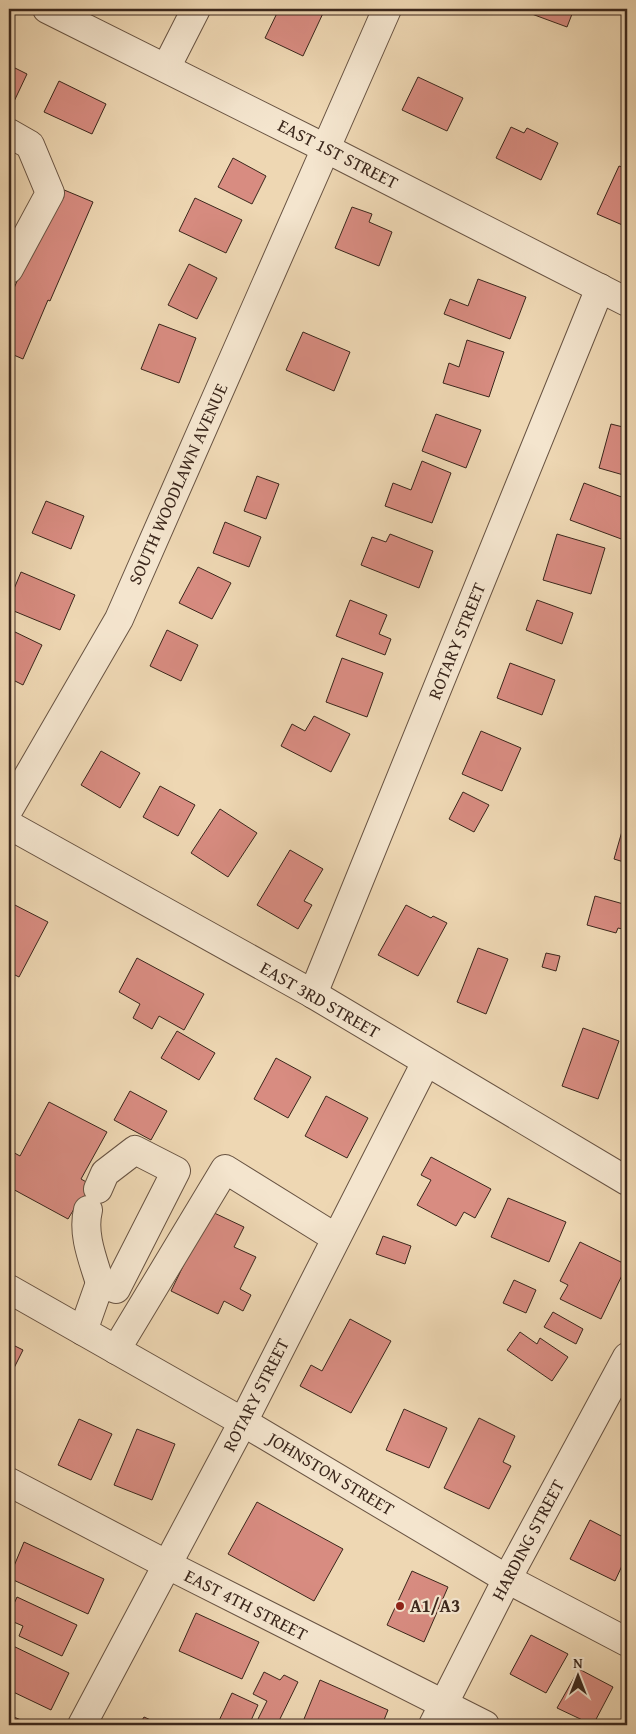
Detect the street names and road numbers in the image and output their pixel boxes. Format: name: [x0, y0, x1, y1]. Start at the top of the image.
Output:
street label: EAST 1ST STREET: [273, 112, 403, 196]
street label: SOUTH WOODLAWN AVENUE: [121, 379, 234, 589]
street label: ROTARY STREET: [421, 578, 492, 703]
street label: EAST 3RD STREET: [255, 954, 385, 1045]
street label: ROTARY STREET: [215, 1333, 296, 1456]
street label: JOHNSTON STREET: [261, 1424, 400, 1522]
street label: HARDING STREET: [484, 1474, 571, 1605]
street label: EAST 4TH STREET: [180, 1562, 313, 1647]

